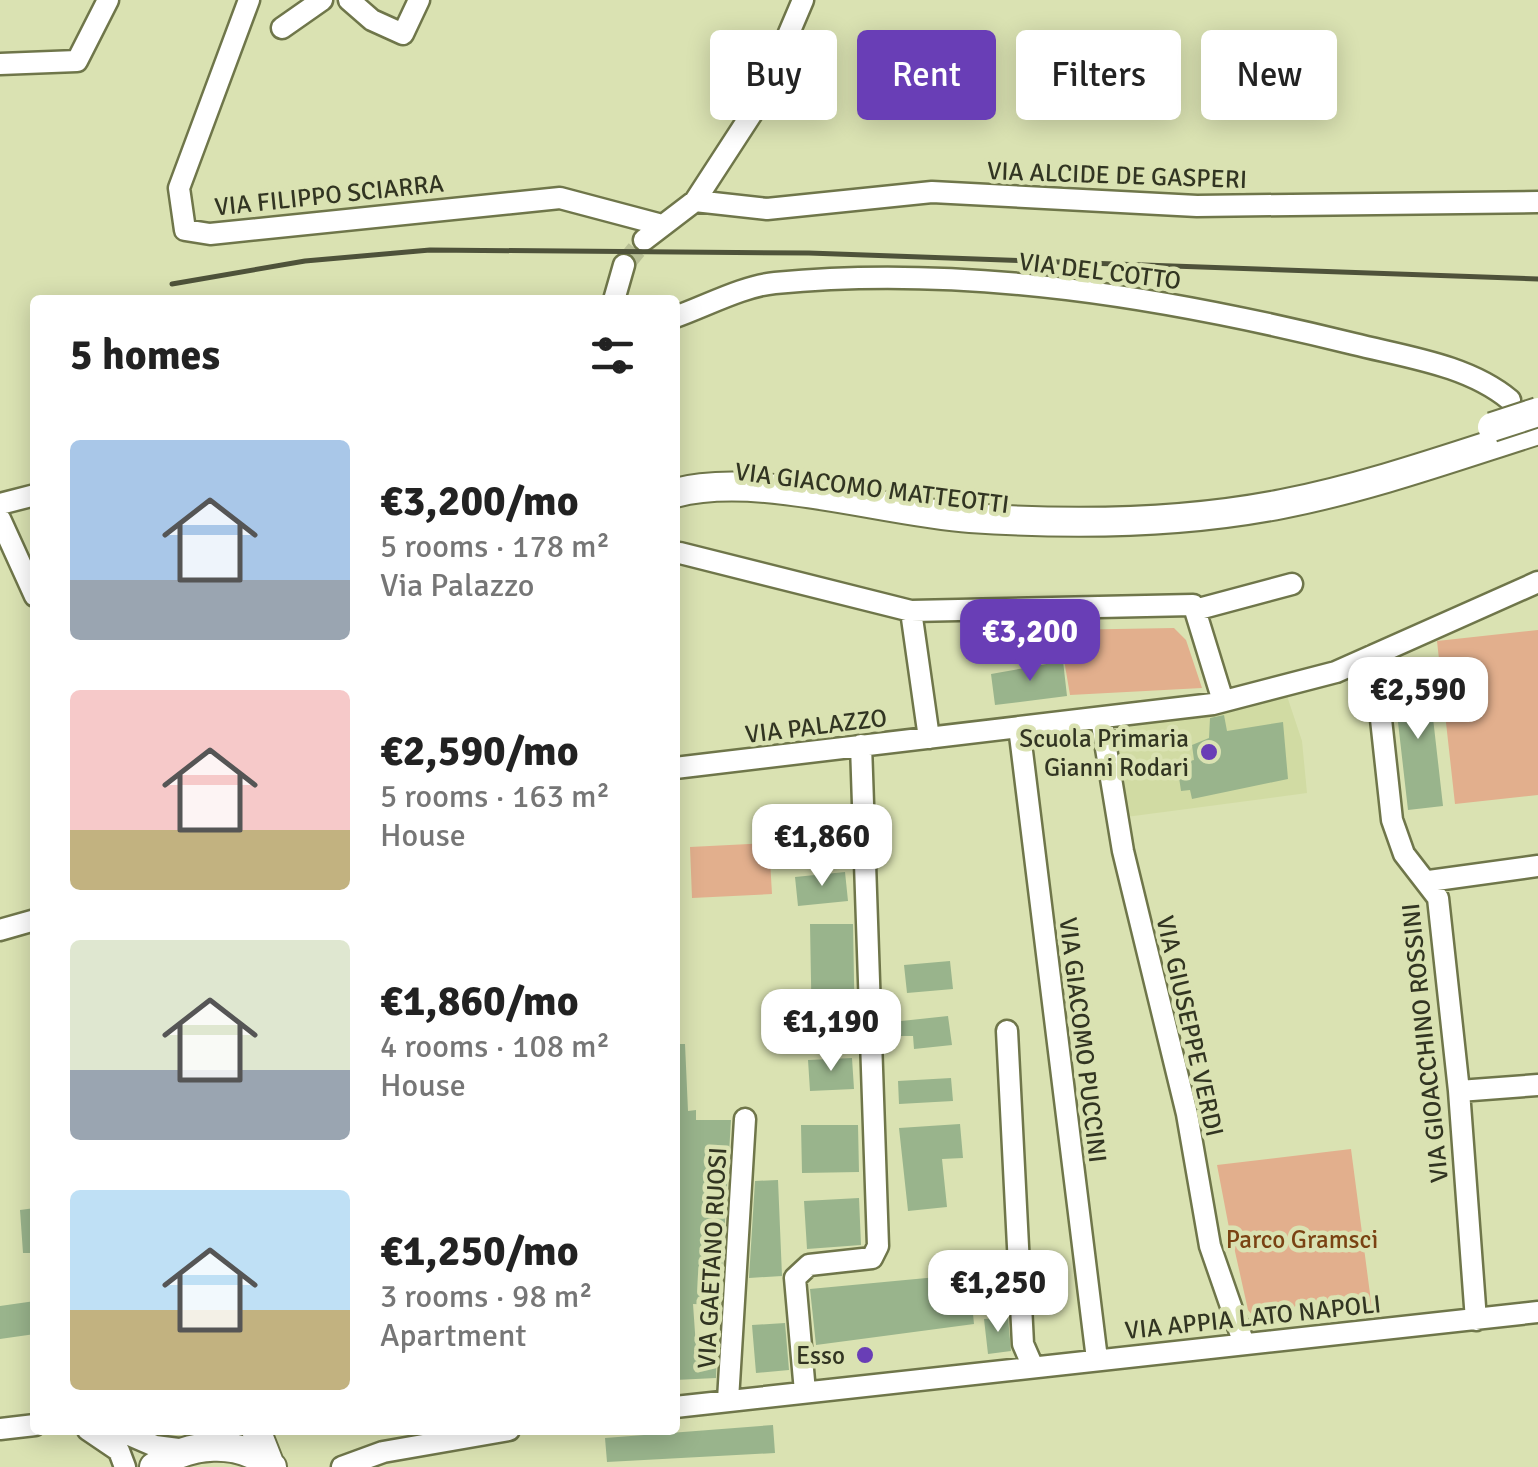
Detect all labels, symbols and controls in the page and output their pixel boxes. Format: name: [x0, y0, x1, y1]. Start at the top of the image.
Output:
chip: Buy: [710, 30, 837, 120]
chip: Rent: [857, 30, 996, 120]
chip: Filters: [1016, 30, 1181, 120]
chip: New: [1201, 30, 1337, 120]
street label: VIA ALCIDE DE GASPERI: [986, 155, 1248, 195]
street label: VIA FILIPPO SCIARRA: [213, 168, 445, 222]
street label: VIA DEL COTTO: [1017, 246, 1183, 296]
icon: filters: [585, 328, 640, 383]
text: 5 homes: [70, 330, 220, 381]
street label: VIA GIACOMO MATTEOTTI: [733, 456, 1011, 520]
text: €3,200/mo: [380, 476, 579, 527]
icon: home: [150, 480, 270, 600]
text: 5 rooms · 178 m²: [380, 527, 610, 566]
text: Via Palazzo: [380, 566, 534, 605]
pin: €3,200: [949, 599, 1111, 684]
text: €3,200: [982, 612, 1078, 651]
pin: €2,590: [1337, 657, 1499, 742]
text: €2,590: [1370, 670, 1466, 709]
street label: VIA PALAZZO: [743, 702, 889, 750]
place label: Scuola Primaria Gianni Rodari: [1019, 723, 1189, 783]
text: €2,590/mo: [380, 726, 579, 777]
icon: home: [150, 730, 270, 850]
marker: Scuola Primaria Gianni Rodari: [1198, 741, 1220, 763]
text: 5 rooms · 163 m²: [380, 777, 610, 816]
pin: €1,860: [741, 804, 903, 889]
text: House: [380, 816, 466, 855]
text: €1,860: [774, 817, 870, 856]
street label: VIA GIOACCHINO ROSSINI: [1395, 902, 1455, 1184]
street label: VIA GIUSEPPE VERDI: [1150, 913, 1230, 1139]
street label: VIA GIACOMO PUCCINI: [1053, 916, 1113, 1164]
text: €1,860/mo: [380, 976, 579, 1027]
icon: home: [150, 980, 270, 1100]
pin: €1,190: [750, 989, 912, 1074]
text: €1,190: [783, 1002, 879, 1041]
text: 4 rooms · 108 m²: [380, 1027, 610, 1066]
text: House: [380, 1066, 466, 1105]
street label: VIA GAETANO RUOSI: [691, 1146, 733, 1370]
park label: Parco Gramsci: [1226, 1224, 1378, 1255]
text: €1,250/mo: [380, 1226, 579, 1277]
icon: home: [150, 1230, 270, 1350]
pin: €1,250: [917, 1250, 1079, 1335]
text: €1,250: [950, 1263, 1046, 1302]
text: 3 rooms · 98 m²: [380, 1277, 593, 1316]
street label: VIA APPIA LATO NAPOLI: [1123, 1288, 1383, 1346]
text: Apartment: [380, 1316, 527, 1355]
place label: Esso: [796, 1340, 845, 1371]
marker: Esso: [854, 1344, 876, 1366]

